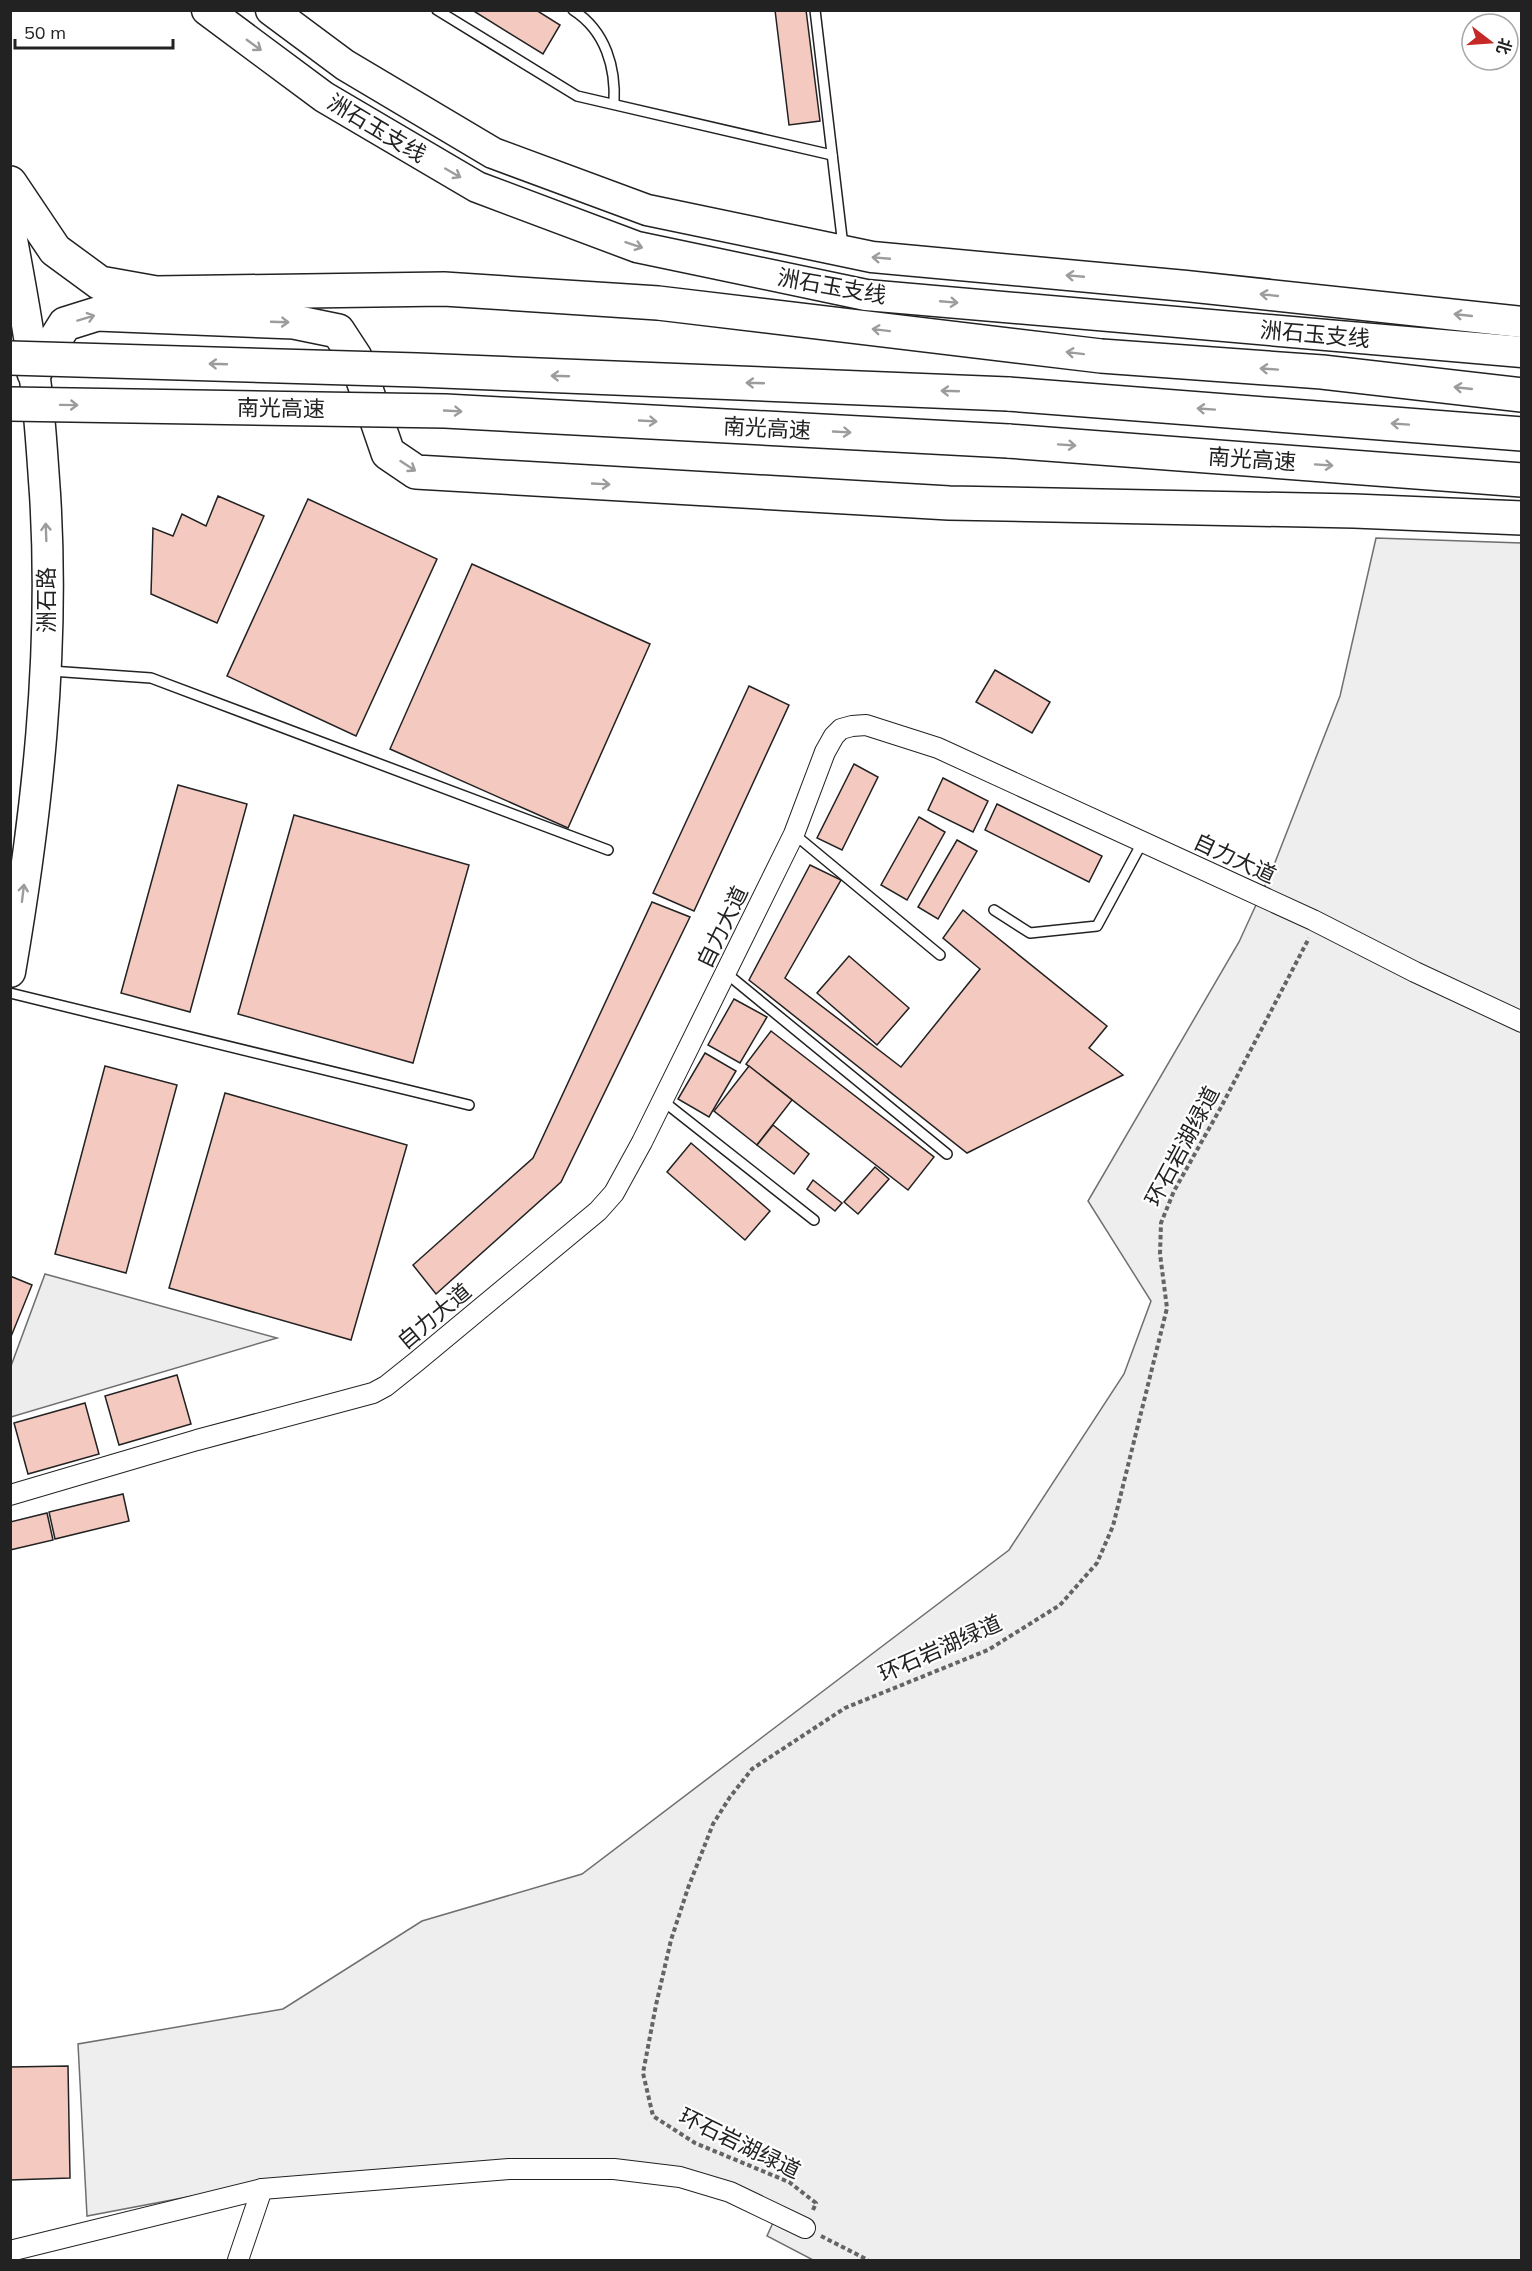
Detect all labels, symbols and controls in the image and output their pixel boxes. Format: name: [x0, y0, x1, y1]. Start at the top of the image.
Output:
scale bar: [15, 12, 172, 50]
north arrow: [1460, 12, 1520, 72]
text: 50 m: [24, 21, 66, 44]
text: 北: [1492, 36, 1516, 57]
one-way arrow: [246, 38, 262, 51]
street label: 洲石玉支线: [323, 88, 431, 168]
one-way arrow: [444, 167, 461, 179]
one-way arrow: [624, 240, 643, 251]
one-way arrow: [872, 252, 892, 263]
street label: 洲石玉支线: [775, 263, 889, 309]
one-way arrow: [1066, 270, 1086, 281]
one-way arrow: [1260, 289, 1280, 300]
one-way arrow: [939, 297, 959, 308]
one-way arrow: [1454, 310, 1474, 321]
one-way arrow: [76, 312, 95, 323]
street label: 洲石玉支线: [1259, 315, 1371, 353]
one-way arrow: [269, 316, 289, 327]
one-way arrow: [872, 324, 892, 335]
one-way arrow: [1066, 347, 1085, 358]
one-way arrow: [209, 358, 229, 370]
one-way arrow: [1260, 363, 1280, 374]
one-way arrow: [551, 370, 571, 381]
one-way arrow: [745, 378, 765, 389]
one-way arrow: [1454, 382, 1474, 393]
one-way arrow: [940, 386, 960, 397]
street label: 南光高速: [237, 393, 325, 423]
one-way arrow: [58, 399, 78, 411]
one-way arrow: [1196, 403, 1216, 414]
one-way arrow: [442, 406, 462, 417]
street label: 南光高速: [722, 412, 812, 444]
one-way arrow: [637, 416, 657, 427]
one-way arrow: [1391, 419, 1411, 430]
one-way arrow: [832, 426, 852, 437]
one-way arrow: [1056, 440, 1076, 451]
street label: 南光高速: [1207, 442, 1297, 476]
one-way arrow: [1313, 459, 1333, 470]
one-way arrow: [399, 461, 416, 473]
one-way arrow: [590, 478, 610, 489]
one-way arrow: [40, 522, 51, 542]
street label: 洲石路: [32, 567, 60, 633]
street label: 自力大道: [1189, 827, 1281, 889]
street label: 自力大道: [690, 881, 754, 973]
one-way arrow: [18, 884, 29, 904]
street label: 环石岩湖绿道: [1139, 1081, 1225, 1211]
street label: 自力大道: [391, 1277, 477, 1355]
street label: 环石岩湖绿道: [874, 1608, 1006, 1688]
street label: 环石岩湖绿道: [675, 2101, 805, 2185]

